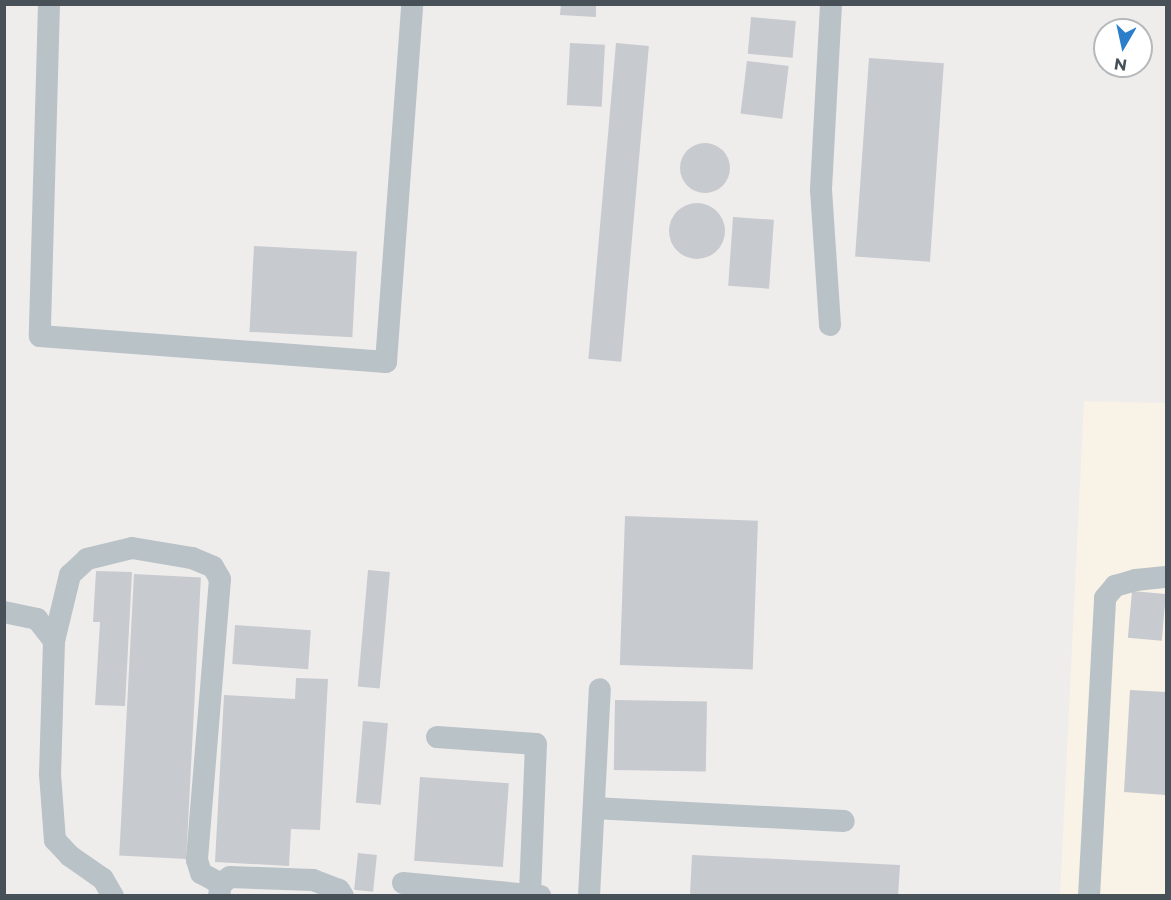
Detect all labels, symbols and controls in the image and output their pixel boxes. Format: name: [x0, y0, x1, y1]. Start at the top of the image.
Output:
north arrow: [1093, 18, 1153, 78]
text: N: [1113, 54, 1128, 75]

